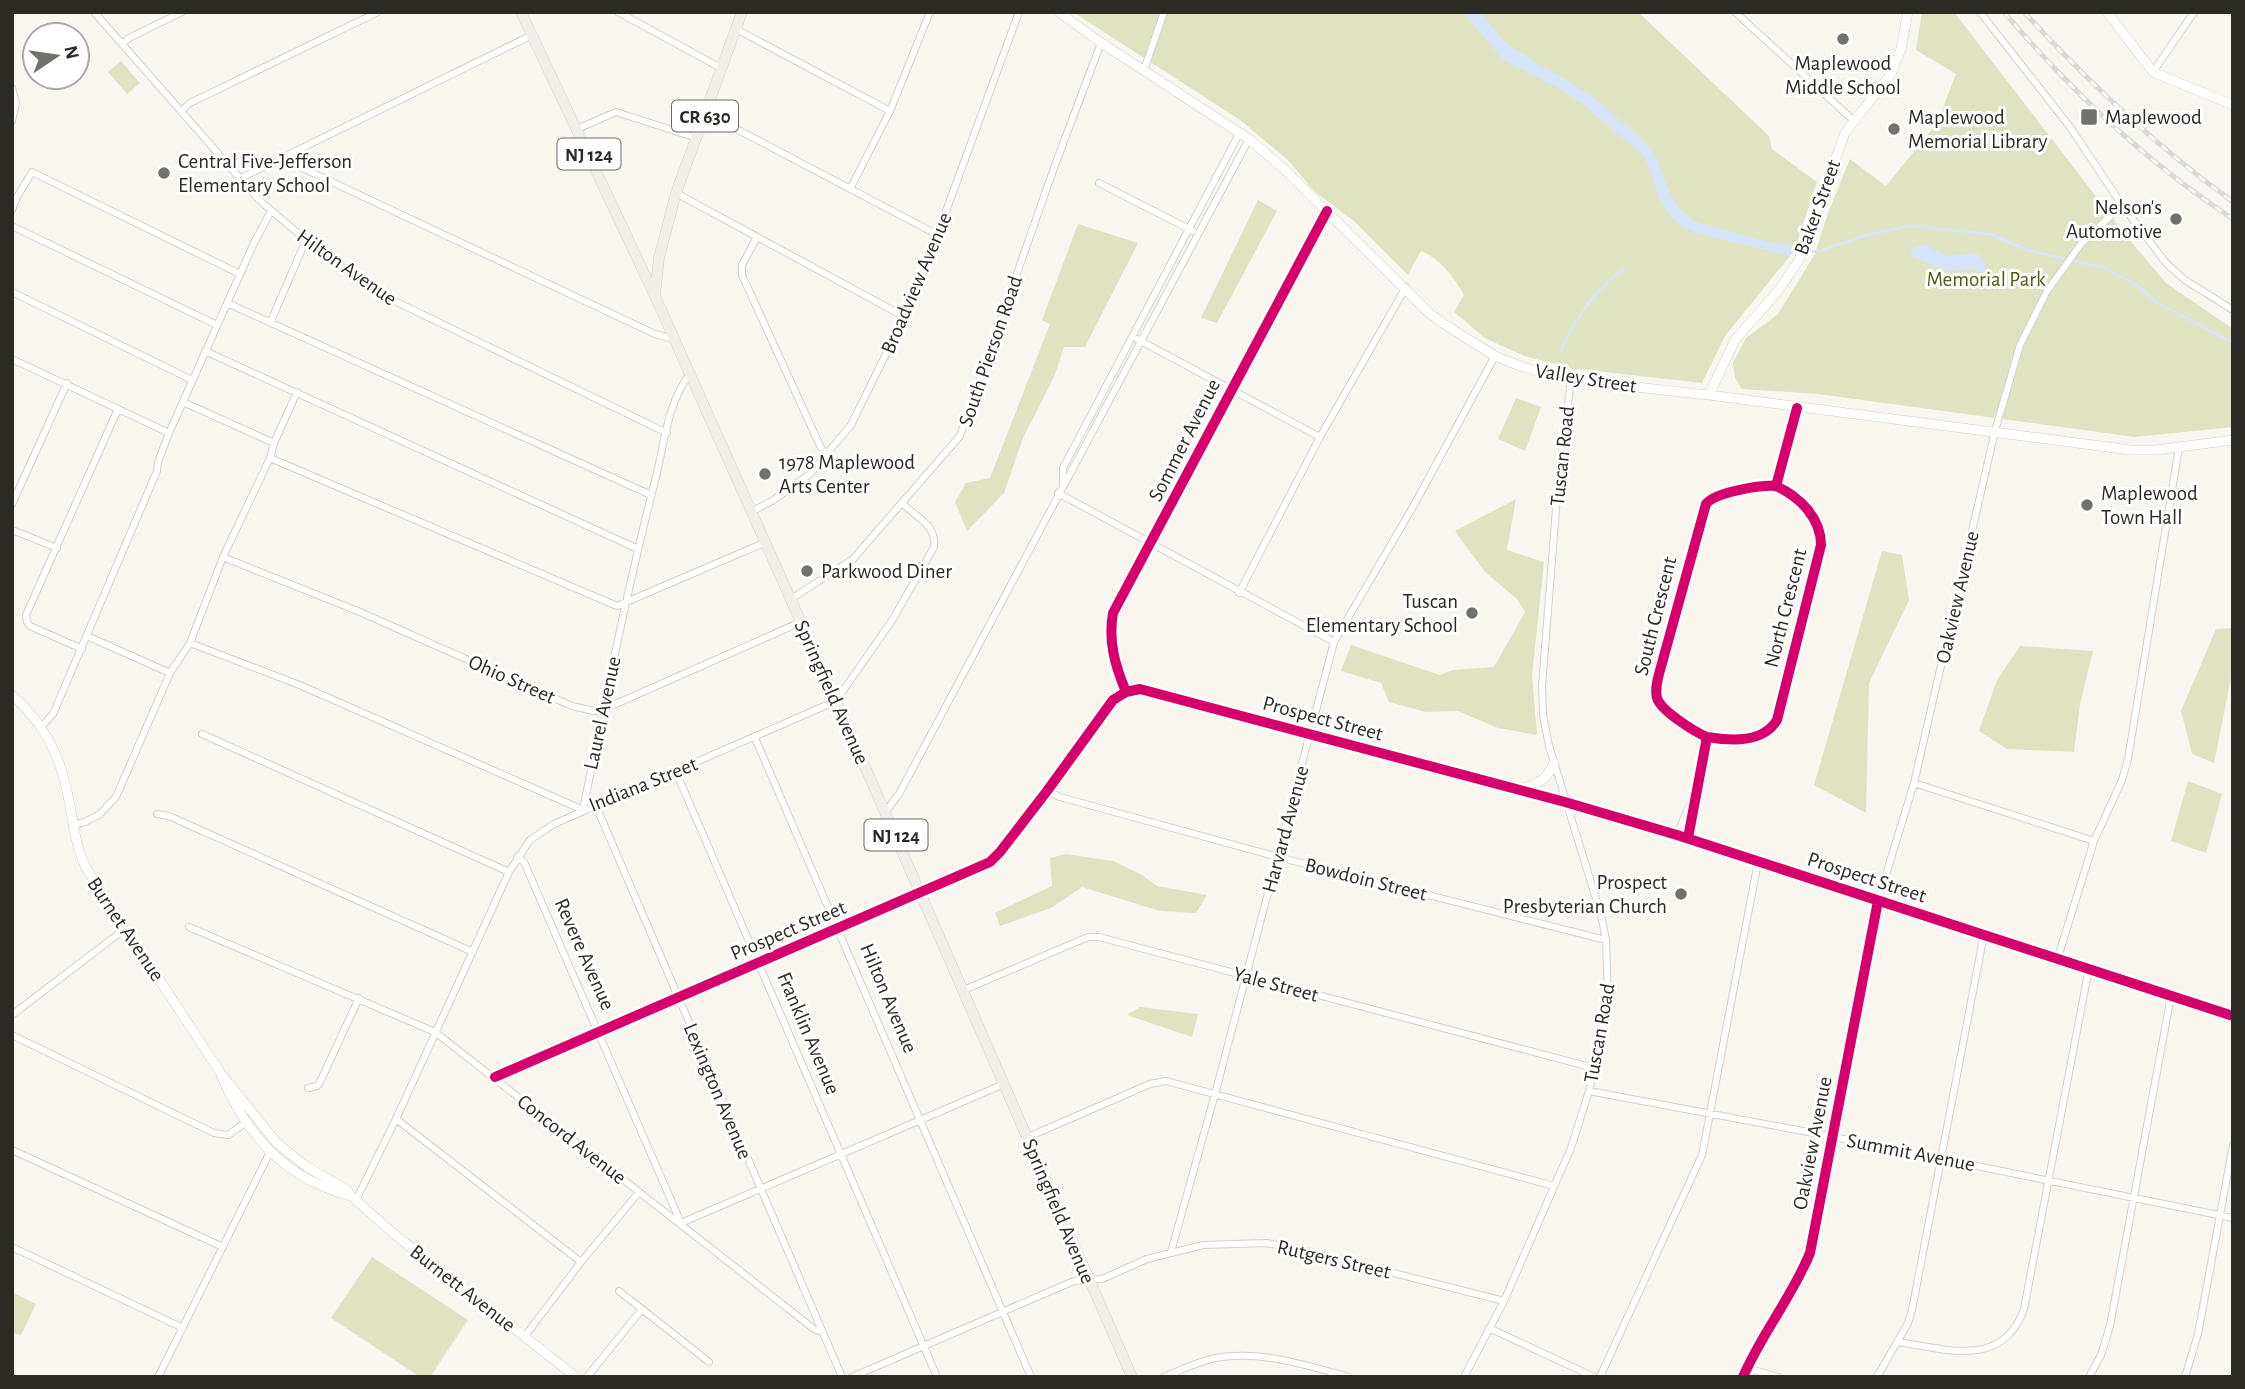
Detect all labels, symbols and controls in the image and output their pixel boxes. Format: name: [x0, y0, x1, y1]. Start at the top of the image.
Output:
north arrow: [21, 21, 91, 91]
marker: Maplewood Middle School: [1835, 31, 1851, 47]
text: N: [60, 44, 82, 61]
place label: Maplewood Middle School: [1785, 53, 1901, 98]
road number: CR 630: [672, 100, 738, 132]
place label: Maplewood Memorial Library: [1908, 107, 2047, 152]
marker: Maplewood: [2079, 107, 2099, 127]
place label: Maplewood: [2105, 107, 2202, 128]
marker: Maplewood Memorial Library: [1886, 121, 1902, 137]
road number: NJ 124: [558, 138, 620, 170]
place label: Central Five-Jefferson Elementary School: [178, 151, 352, 196]
street label: Baker Street: [1791, 157, 1844, 258]
marker: Central Five-Jefferson Elementary School: [156, 165, 172, 181]
place label: Nelson's Automotive: [2066, 197, 2162, 242]
street label: Broadview Avenue: [877, 210, 956, 357]
marker: Nelson's Automotive: [2168, 211, 2184, 227]
street label: Hilton Avenue: [293, 225, 401, 309]
park label: Memorial Park: [1926, 269, 2046, 290]
street label: South Pierson Road: [955, 273, 1026, 429]
street label: Valley Street: [1534, 360, 1638, 397]
street label: Sommer Avenue: [1145, 376, 1224, 505]
street label: Tuscan Road: [1547, 405, 1578, 507]
place label: 1978 Maplewood Arts Center: [779, 452, 915, 497]
marker: 1978 Maplewood Arts Center: [757, 466, 773, 482]
place label: Maplewood Town Hall: [2101, 483, 2198, 528]
marker: Maplewood Town Hall: [2079, 497, 2095, 513]
street label: Oakview Avenue: [1932, 529, 1983, 665]
street label: North Crescent: [1761, 546, 1810, 670]
street label: South Crescent: [1631, 554, 1680, 678]
place label: Parkwood Diner: [821, 561, 952, 582]
marker: Parkwood Diner: [799, 563, 815, 579]
place label: Tuscan Elementary School: [1306, 591, 1458, 636]
marker: Tuscan Elementary School: [1464, 605, 1480, 621]
street label: Springfield Avenue: [790, 617, 873, 767]
street label: Ohio Street: [465, 651, 559, 708]
street label: Laurel Avenue: [580, 655, 625, 772]
street label: Prospect Street: [1260, 692, 1386, 745]
street label: Indiana Street: [586, 753, 701, 816]
street label: Harvard Avenue: [1258, 763, 1313, 895]
road number: NJ 124: [864, 820, 928, 850]
street label: Prospect Street: [1805, 848, 1929, 907]
street label: Bowdoin Street: [1303, 854, 1429, 905]
place label: Prospect Presbyterian Church: [1503, 872, 1667, 917]
street label: Burnet Avenue: [83, 873, 168, 985]
marker: Prospect Presbyterian Church: [1673, 886, 1689, 902]
street label: Revere Avenue: [551, 895, 619, 1013]
street label: Prospect Street: [727, 897, 849, 964]
street label: Hilton Avenue: [856, 940, 921, 1056]
street label: Yale Street: [1231, 963, 1321, 1006]
street label: Franklin Avenue: [773, 969, 844, 1097]
street label: Tuscan Road: [1580, 982, 1619, 1084]
street label: Lexington Avenue: [679, 1020, 756, 1162]
street label: Oakview Avenue: [1789, 1075, 1836, 1211]
street label: Concord Avenue: [513, 1091, 630, 1188]
street label: Summit Avenue: [1845, 1130, 1977, 1175]
street label: Springfield Avenue: [1019, 1136, 1099, 1287]
street label: Rutgers Street: [1275, 1236, 1393, 1283]
street label: Burnett Avenue: [406, 1241, 519, 1336]

